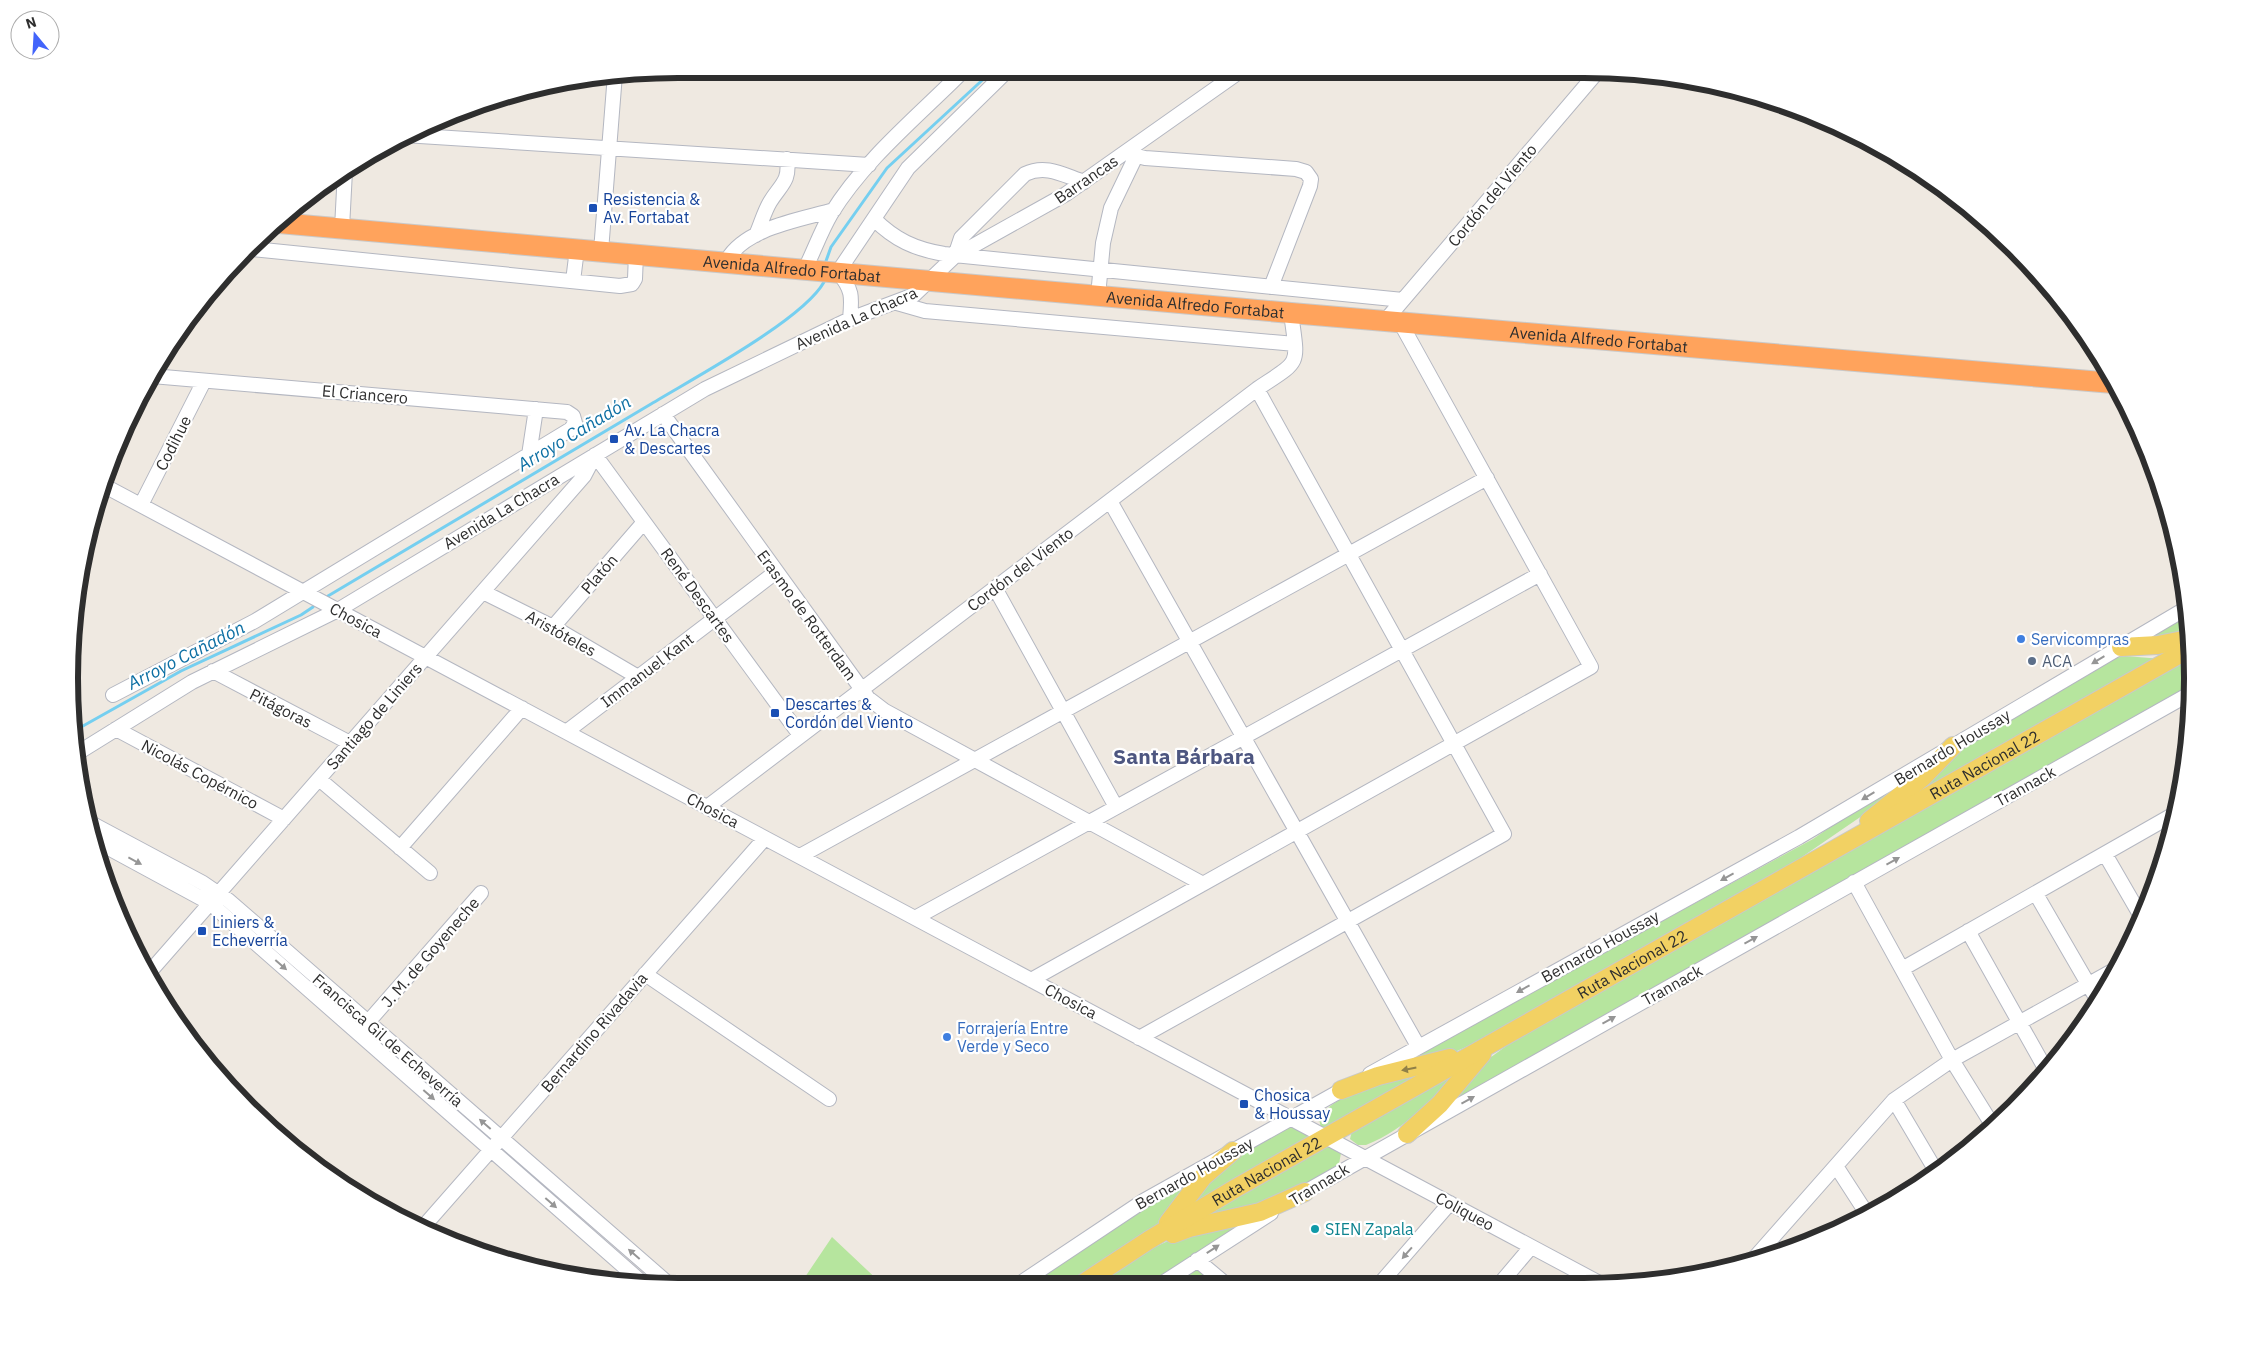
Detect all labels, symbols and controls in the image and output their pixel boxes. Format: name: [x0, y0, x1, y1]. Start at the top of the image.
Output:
north arrow: [10, 10, 60, 60]
text: N: [23, 13, 39, 33]
street label: Cordón del Viento: [1443, 139, 1541, 250]
street label: Barrancas: [1050, 150, 1122, 208]
place label: Resistencia & Av. Fortabat: [603, 189, 700, 227]
marker: Resistencia & Av. Fortabat: [587, 202, 599, 214]
street label: Avenida Alfredo Fortabat: [702, 251, 882, 286]
street label: Avenida La Chacra: [792, 282, 921, 354]
street label: Avenida Alfredo Fortabat: [1105, 287, 1285, 322]
street label: Avenida Alfredo Fortabat: [1509, 322, 1689, 357]
street label: El Criancero: [321, 380, 409, 408]
water label: Arroyo Cañadón: [512, 390, 635, 477]
street label: Codihue: [151, 412, 195, 474]
place label: Av. La Chacra & Descartes: [624, 420, 720, 458]
marker: Av. La Chacra & Descartes: [608, 433, 620, 445]
street label: Avenida La Chacra: [440, 468, 563, 553]
street label: Cordón del Viento: [963, 522, 1077, 616]
street label: René Descartes: [657, 544, 739, 646]
street label: Erasmo de Rotterdam: [753, 546, 861, 684]
street label: Platón: [576, 550, 622, 598]
street label: Chosica: [326, 598, 386, 642]
street label: Aristóteles: [522, 605, 600, 661]
water label: Arroyo Cañadón: [123, 616, 249, 695]
street label: Immanuel Kant: [597, 629, 697, 711]
place label: Servicompras: [2031, 629, 2129, 649]
marker: Servicompras: [2015, 633, 2027, 645]
place label: ACA: [2042, 651, 2072, 671]
marker: ACA: [2026, 655, 2038, 667]
one-way arrow: [2092, 656, 2105, 665]
street label: Santiago de Liniers: [322, 658, 426, 774]
street label: Pitágoras: [246, 684, 316, 732]
place label: Descartes & Cordón del Viento: [785, 694, 913, 732]
street label: Bernardo Houssay: [1890, 704, 2014, 790]
marker: Descartes & Cordón del Viento: [769, 707, 781, 719]
street label: Ruta Nacional 22: [1926, 726, 2043, 804]
street label: Nicolás Copérnico: [138, 735, 262, 813]
district label: Santa Bárbara: [1113, 742, 1255, 770]
street label: Trannack: [1991, 761, 2059, 811]
street label: Chosica: [683, 788, 743, 832]
one-way arrow: [1862, 792, 1875, 801]
one-way arrow: [1886, 856, 1899, 865]
one-way arrow: [128, 857, 141, 866]
one-way arrow: [1720, 872, 1733, 881]
street label: J. M. de Goyeneche: [377, 893, 483, 1011]
street label: Bernardo Houssay: [1538, 905, 1663, 987]
place label: Liniers & Echeverría: [212, 912, 288, 950]
marker: Liniers & Echeverría: [196, 925, 208, 937]
street label: Ruta Nacional 22: [1573, 925, 1690, 1003]
one-way arrow: [1744, 936, 1758, 945]
one-way arrow: [274, 959, 286, 971]
street label: Trannack: [1638, 960, 1706, 1010]
street label: Bernardino Rivadavia: [537, 968, 652, 1096]
street label: Francisca Gil de Echeverría: [309, 969, 468, 1111]
street label: Chosica: [1041, 979, 1101, 1023]
one-way arrow: [1516, 984, 1530, 993]
one-way arrow: [1602, 1016, 1617, 1024]
place label: Forrajería Entre Verde y Seco: [957, 1018, 1069, 1056]
marker: Forrajería Entre Verde y Seco: [941, 1031, 953, 1043]
one-way arrow: [1400, 1066, 1416, 1074]
place label: Chosica & Houssay: [1254, 1085, 1330, 1123]
one-way arrow: [423, 1089, 435, 1101]
one-way arrow: [1461, 1095, 1474, 1104]
marker: Chosica & Houssay: [1238, 1098, 1250, 1110]
one-way arrow: [480, 1118, 492, 1130]
street label: Bernardo Houssay: [1132, 1132, 1257, 1214]
street label: Ruta Nacional 22: [1208, 1132, 1325, 1210]
street label: Trannack: [1286, 1158, 1353, 1210]
street label: Coliqueo: [1432, 1187, 1498, 1235]
one-way arrow: [544, 1197, 557, 1208]
place label: SIEN Zapala: [1325, 1219, 1414, 1239]
marker: SIEN Zapala: [1309, 1223, 1321, 1235]
one-way arrow: [1207, 1244, 1220, 1254]
one-way arrow: [1401, 1247, 1412, 1260]
one-way arrow: [628, 1249, 640, 1260]

